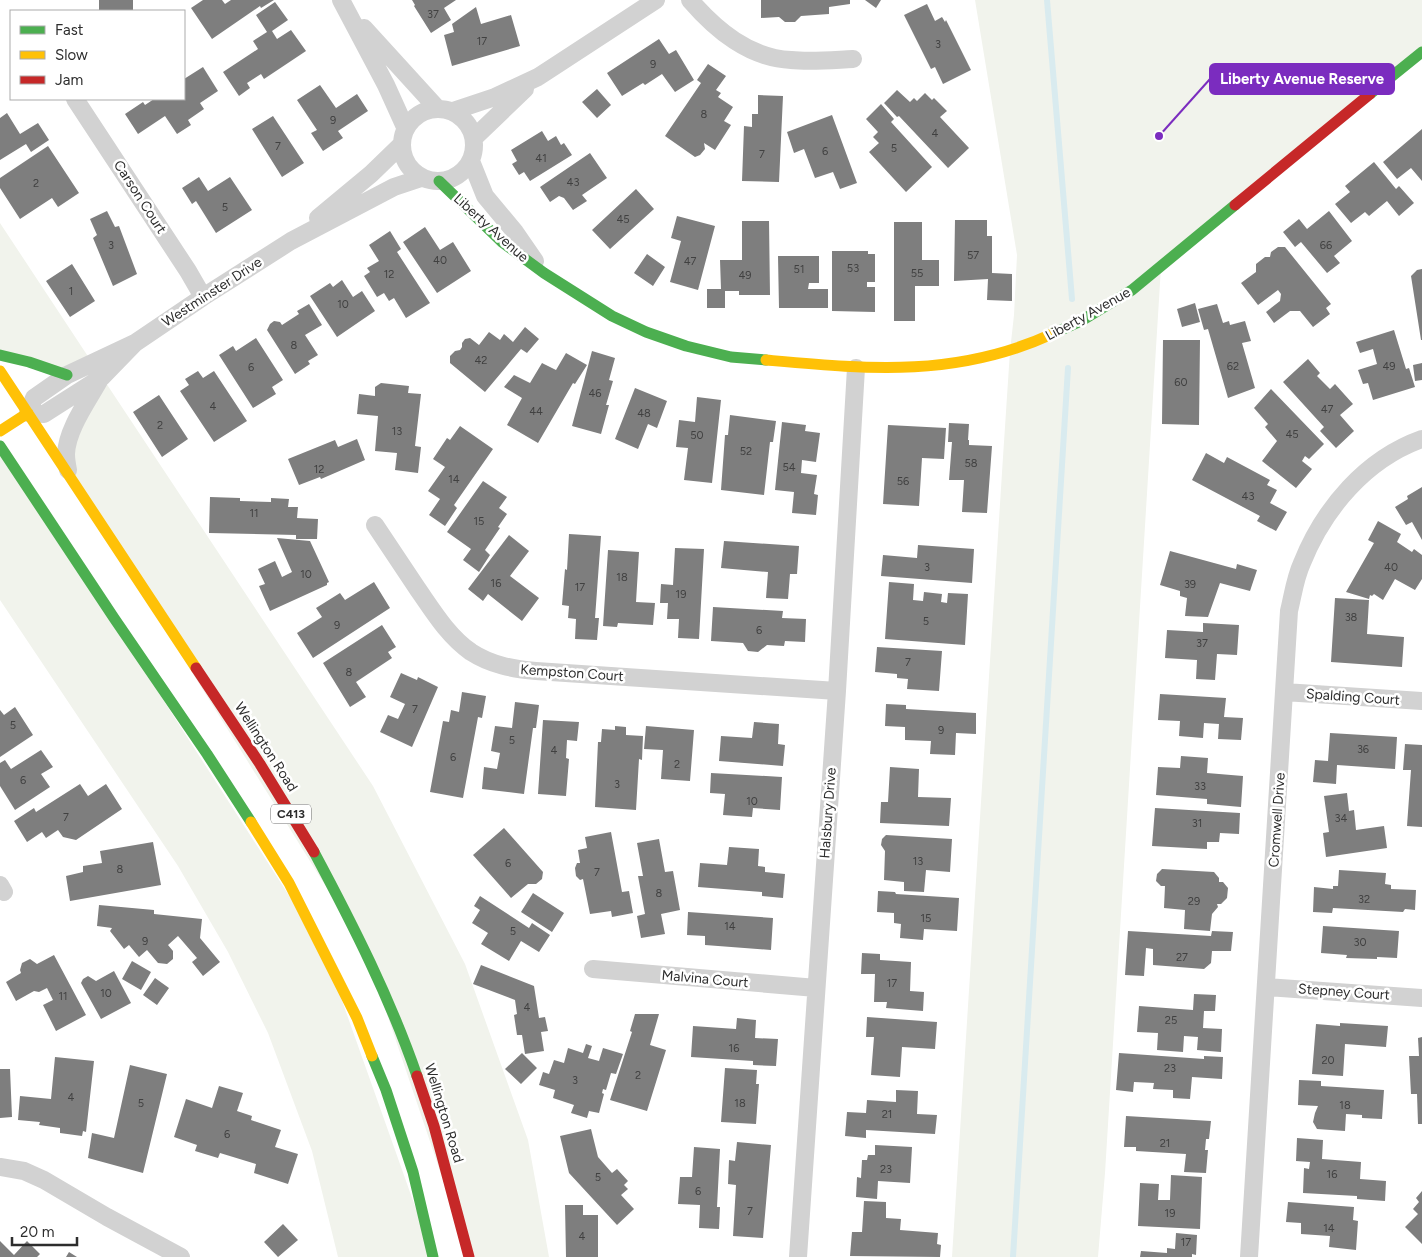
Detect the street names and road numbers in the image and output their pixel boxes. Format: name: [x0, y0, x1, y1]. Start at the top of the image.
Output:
street label: Carson Court: [110, 157, 170, 237]
street label: Liberty Avenue: [450, 190, 532, 266]
street label: Westminster Drive: [159, 253, 265, 331]
street label: Liberty Avenue: [1043, 283, 1134, 344]
street label: Kempston Court: [520, 661, 624, 685]
street label: Spalding Court: [1305, 685, 1401, 709]
street label: Wellington Road: [231, 699, 301, 795]
street label: Halsbury Drive: [816, 767, 840, 859]
street label: Cromwell Drive: [1265, 772, 1289, 868]
road number: C413: [271, 804, 311, 824]
street label: Malvina Court: [661, 967, 749, 991]
street label: Stepney Court: [1298, 980, 1390, 1004]
street label: Wellington Road: [421, 1061, 467, 1165]

